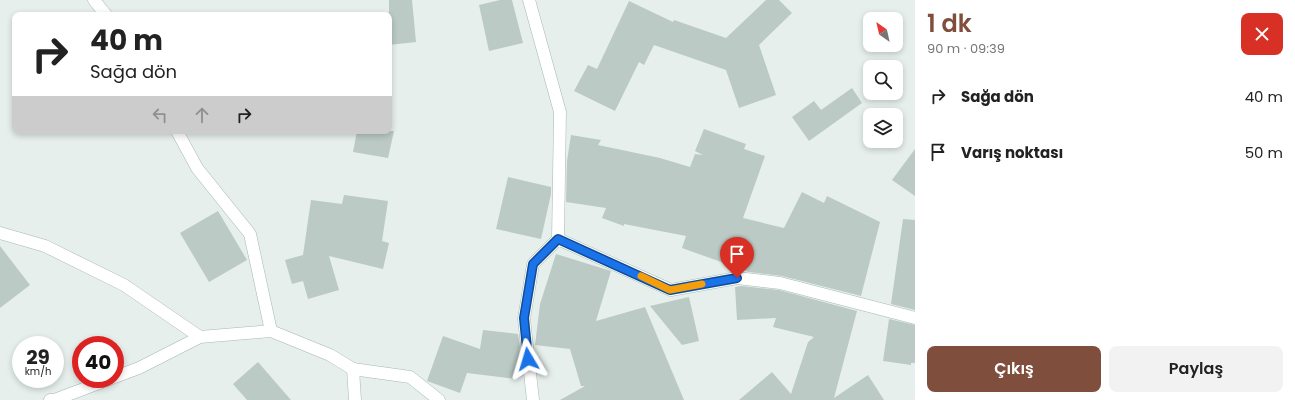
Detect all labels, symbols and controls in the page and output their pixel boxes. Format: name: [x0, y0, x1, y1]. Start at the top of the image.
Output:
text: 1 dk: [927, 7, 972, 40]
north arrow: [863, 12, 903, 52]
map controls: [863, 12, 903, 148]
button: close: [1241, 13, 1283, 55]
text: 40 m: [90, 21, 163, 60]
icon: right: [24, 28, 76, 80]
text: 90 m · 09:39: [927, 39, 1005, 58]
text: Sağa dön: [90, 59, 177, 84]
button: search: [863, 60, 903, 100]
icon: right: [927, 85, 949, 107]
text: Sağa dön: [961, 86, 1034, 107]
text: 40 m: [1245, 86, 1283, 107]
icon: left: [149, 104, 171, 126]
icon: ahead: [191, 104, 213, 126]
icon: right: [233, 104, 255, 126]
button: layers: [863, 108, 903, 148]
icon: arrive: [927, 141, 949, 163]
text: Varış noktası: [961, 142, 1063, 163]
text: 50 m: [1245, 142, 1283, 163]
pin: [720, 237, 754, 278]
icon: arrive: [726, 243, 748, 265]
speed limit sign: 40: [72, 336, 124, 388]
position arrow: [507, 338, 549, 380]
text: 29: [26, 343, 50, 371]
button: Çıkış: [927, 346, 1101, 392]
button: Paylaş: [1109, 346, 1283, 392]
text: km/h: [25, 364, 51, 379]

